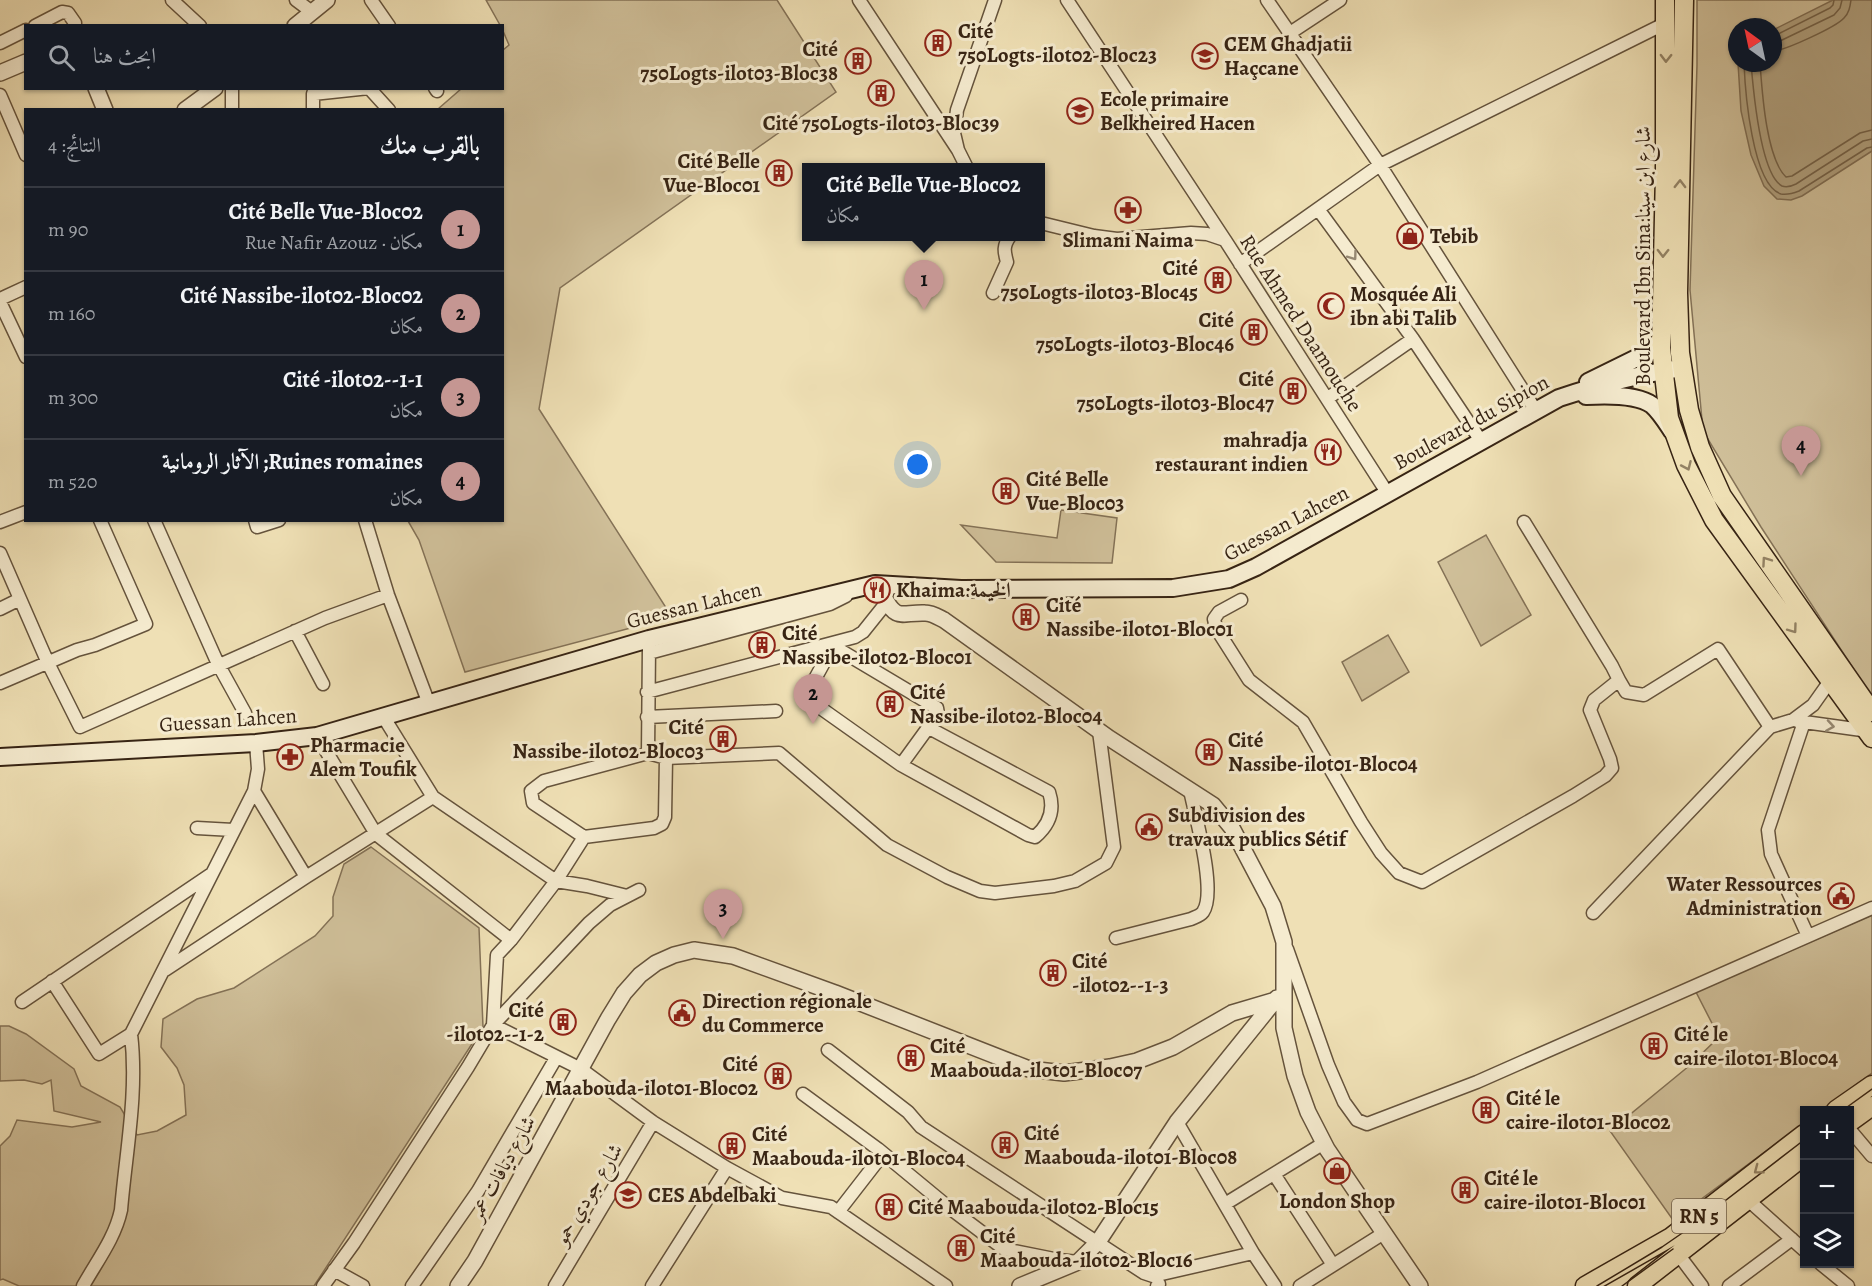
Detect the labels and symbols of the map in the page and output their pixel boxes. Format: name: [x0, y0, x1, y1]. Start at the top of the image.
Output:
place label: Cité 750Logts-ilot02-Bloc23: [958, 17, 1157, 69]
north arrow: [1728, 18, 1782, 72]
building icon: Cité 750Logts-ilot02-Bloc23: [923, 28, 953, 58]
place label: CEM Ghadjatii Haçcane: [1224, 30, 1352, 82]
place label: Cité 750Logts-ilot03-Bloc38: [640, 35, 838, 87]
school or university icon: CEM Ghadjatii Haçcane: [1190, 41, 1220, 71]
building icon: Cité 750Logts-ilot03-Bloc38: [843, 46, 873, 76]
one-way arrow: [1660, 54, 1672, 63]
building icon: Cité 750Logts-ilot03-Bloc39: [866, 78, 896, 108]
place label: Ecole primaire Belkheired Hacen: [1100, 85, 1255, 137]
school or university icon: Ecole primaire Belkheired Hacen: [1065, 96, 1095, 126]
place label: Cité 750Logts-ilot03-Bloc39: [763, 109, 999, 137]
street label: Boulevard Ibn Sina:شارع ابن سينا: [1629, 126, 1661, 386]
place label: Cité Belle Vue-Bloc01: [662, 147, 760, 199]
building icon: Cité Belle Vue-Bloc01: [764, 158, 794, 188]
one-way arrow: [1674, 180, 1686, 189]
pharmacy icon: Slimani Naima: [1113, 195, 1143, 225]
shop icon: Tebib: [1395, 221, 1425, 251]
place label: Tebib: [1430, 222, 1478, 250]
place label: Slimani Naima: [1062, 226, 1194, 254]
street label: Rue Ahmed Daamouche: [1233, 229, 1369, 417]
one-way arrow: [1657, 249, 1669, 258]
one-way arrow: [1346, 250, 1357, 261]
place label: Cité 750Logts-ilot03-Bloc45: [1001, 254, 1198, 306]
pin: 1: [904, 260, 944, 310]
building icon: Cité 750Logts-ilot03-Bloc45: [1203, 265, 1233, 295]
place label: Mosquée Ali ibn abi Talib: [1350, 280, 1457, 332]
mosque icon: Mosquée Ali ibn abi Talib: [1316, 291, 1346, 321]
place label: Cité 750Logts-ilot03-Bloc46: [1036, 306, 1234, 358]
building icon: Cité 750Logts-ilot03-Bloc46: [1239, 317, 1269, 347]
place label: Cité 750Logts-ilot03-Bloc47: [1077, 365, 1274, 417]
street label: Boulevard du Sipion: [1388, 368, 1554, 476]
building icon: Cité 750Logts-ilot03-Bloc47: [1278, 376, 1308, 406]
place label: mahradja restaurant indien: [1155, 426, 1309, 478]
pin: 4: [1782, 426, 1820, 476]
restaurant icon: mahradja restaurant indien: [1313, 437, 1343, 467]
your location: [903, 450, 932, 479]
one-way arrow: [1679, 459, 1691, 470]
place label: Cité Belle Vue-Bloc03: [1025, 465, 1124, 517]
building icon: Cité Belle Vue-Bloc03: [991, 476, 1021, 506]
street label: Guessan Lahcen: [1219, 478, 1353, 568]
one-way arrow: [1762, 557, 1773, 568]
street label: Guessan Lahcen: [624, 575, 764, 635]
restaurant icon: Khaima:الخيمة: [862, 575, 892, 605]
place label: Khaima:الخيمة: [896, 576, 1011, 604]
place label: Cité Nassibe-ilot01-Bloc01: [1046, 591, 1234, 643]
building icon: Cité Nassibe-ilot01-Bloc01: [1011, 602, 1041, 632]
place label: Cité Nassibe-ilot02-Bloc01: [782, 619, 972, 671]
one-way arrow: [1785, 622, 1796, 633]
building icon: Cité Nassibe-ilot02-Bloc01: [747, 630, 777, 660]
pin: 2: [794, 674, 832, 724]
place label: Cité Nassibe-ilot02-Bloc04: [910, 678, 1102, 730]
building icon: Cité Nassibe-ilot02-Bloc04: [875, 689, 905, 719]
street label: Guessan Lahcen: [158, 701, 298, 739]
place label: Cité Nassibe-ilot02-Bloc03: [513, 713, 704, 765]
one-way arrow: [1826, 719, 1835, 731]
building icon: Cité Nassibe-ilot02-Bloc03: [708, 724, 738, 754]
place label: Cité Nassibe-ilot01-Bloc04: [1228, 726, 1418, 778]
place label: Pharmacie Alem Toufik: [309, 731, 417, 783]
building icon: Cité Nassibe-ilot01-Bloc04: [1194, 737, 1224, 767]
pharmacy icon: Pharmacie Alem Toufik: [275, 742, 305, 772]
place label: Subdivision des travaux publics Sétif: [1168, 801, 1349, 853]
public building icon: Subdivision des travaux publics Sétif: [1134, 812, 1164, 842]
place label: Water Ressources Administration: [1666, 870, 1822, 922]
public building icon: Water Ressources Administration: [1826, 881, 1856, 911]
pin: 3: [704, 890, 742, 939]
place label: Cité -ilot02--1-3: [1072, 947, 1169, 999]
building icon: Cité -ilot02--1-3: [1038, 958, 1068, 988]
place label: Direction régionale du Commerce: [702, 987, 872, 1039]
place label: Cité -ilot02--1-2: [446, 996, 544, 1048]
public building icon: Direction régionale du Commerce: [667, 998, 697, 1028]
building icon: Cité -ilot02--1-2: [548, 1007, 578, 1037]
place label: Cité le caire-ilot01-Bloc04: [1674, 1020, 1838, 1072]
building icon: Cité le caire-ilot01-Bloc04: [1639, 1031, 1669, 1061]
place label: Cité Maabouda-ilot01-Bloc07: [930, 1032, 1142, 1084]
building icon: Cité Maabouda-ilot01-Bloc07: [896, 1043, 926, 1073]
place label: Cité Maabouda-ilot01-Bloc02: [545, 1050, 758, 1102]
building icon: Cité Maabouda-ilot01-Bloc02: [763, 1061, 793, 1091]
place label: Cité le caire-ilot01-Bloc02: [1506, 1084, 1670, 1136]
building icon: Cité le caire-ilot01-Bloc02: [1471, 1095, 1501, 1125]
street label: شارع ديافات عمر: [461, 1111, 546, 1229]
place label: Cité Maabouda-ilot01-Bloc08: [1024, 1119, 1237, 1171]
place label: Cité Maabouda-ilot01-Bloc04: [752, 1120, 965, 1172]
building icon: Cité Maabouda-ilot01-Bloc08: [990, 1130, 1020, 1160]
building icon: Cité Maabouda-ilot01-Bloc04: [717, 1131, 747, 1161]
street label: شارع جودي حمو: [546, 1138, 633, 1254]
shop icon: London Shop: [1322, 1156, 1352, 1186]
one-way arrow: [1753, 1162, 1764, 1173]
place label: Cité le caire-ilot01-Bloc01: [1484, 1164, 1646, 1216]
building icon: Cité le caire-ilot01-Bloc01: [1450, 1175, 1480, 1205]
school or university icon: CES Abdelbaki: [613, 1180, 643, 1210]
place label: CES Abdelbaki: [648, 1181, 777, 1209]
place label: London Shop: [1279, 1187, 1395, 1215]
building icon: Cité Maabouda-ilot02-Bloc15: [874, 1192, 904, 1222]
place label: Cité Maabouda-ilot02-Bloc15: [908, 1193, 1159, 1221]
road number: RN 5: [1672, 1199, 1726, 1233]
place label: Cité Maabouda-ilot02-Bloc16: [980, 1222, 1193, 1274]
building icon: Cité Maabouda-ilot02-Bloc16: [946, 1233, 976, 1263]

